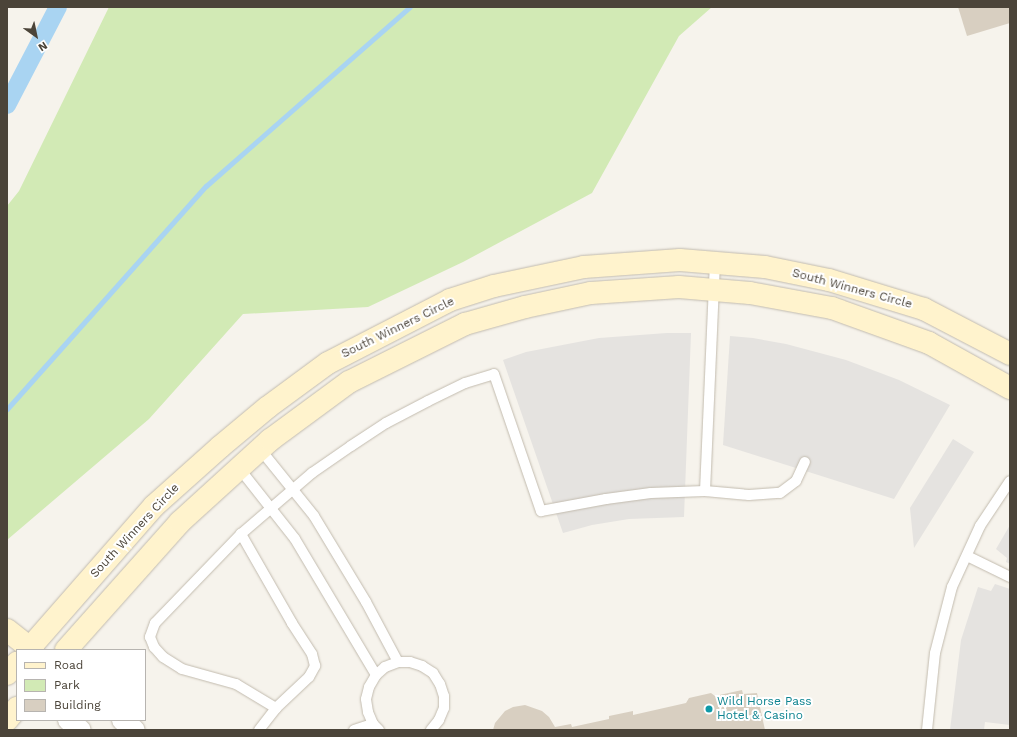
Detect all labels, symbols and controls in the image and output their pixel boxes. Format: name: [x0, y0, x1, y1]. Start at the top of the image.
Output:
north arrow: [16, 16, 56, 56]
text: N: [36, 39, 50, 54]
street label: South Winners Circle: [790, 266, 914, 312]
street label: South Winners Circle: [339, 294, 457, 362]
street label: South Winners Circle: [88, 481, 182, 581]
legend: [16, 649, 146, 721]
text: Road: [54, 658, 83, 672]
text: Park: [54, 678, 80, 692]
place label: Wild Horse Pass Hotel & Casino: [717, 695, 812, 723]
text: Building: [54, 698, 101, 712]
marker: Wild Horse Pass Hotel & Casino: [704, 704, 714, 714]

